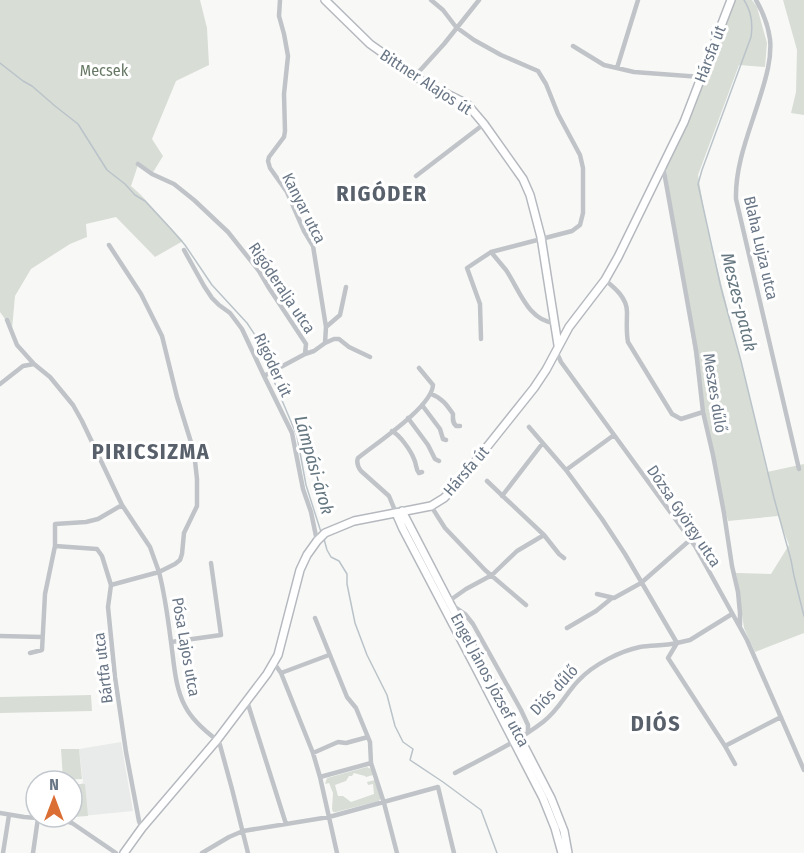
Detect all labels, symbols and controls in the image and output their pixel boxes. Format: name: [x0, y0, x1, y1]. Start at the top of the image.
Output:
street label: Hársfa út: [690, 22, 730, 85]
street label: Bittner Alajos út: [376, 45, 476, 119]
park label: Mecsek: [80, 61, 129, 80]
street label: Kanyar utca: [278, 170, 330, 247]
district label: RIGÓDER: [336, 180, 428, 207]
street label: Blaha Lujza utca: [740, 194, 782, 302]
street label: Rigóderalja utca: [245, 239, 319, 337]
water label: Meszes-patak: [716, 250, 762, 354]
street label: Rigóder út: [250, 330, 296, 400]
street label: Meszes dűlő: [699, 352, 731, 434]
water label: Lámpási-árok: [289, 413, 339, 517]
district label: PIRICSIZMA: [92, 438, 210, 465]
street label: Hársfa út: [439, 442, 493, 500]
street label: Dózsa György utca: [643, 462, 725, 571]
street label: Pósa Lajos utca: [168, 596, 204, 698]
street label: Engel János József utca: [447, 610, 533, 750]
street label: Bártfa utca: [89, 631, 117, 705]
street label: Diós dűlő: [526, 661, 582, 719]
district label: DIÓS: [631, 710, 681, 737]
north arrow: [24, 769, 84, 829]
text: N: [49, 775, 59, 794]

